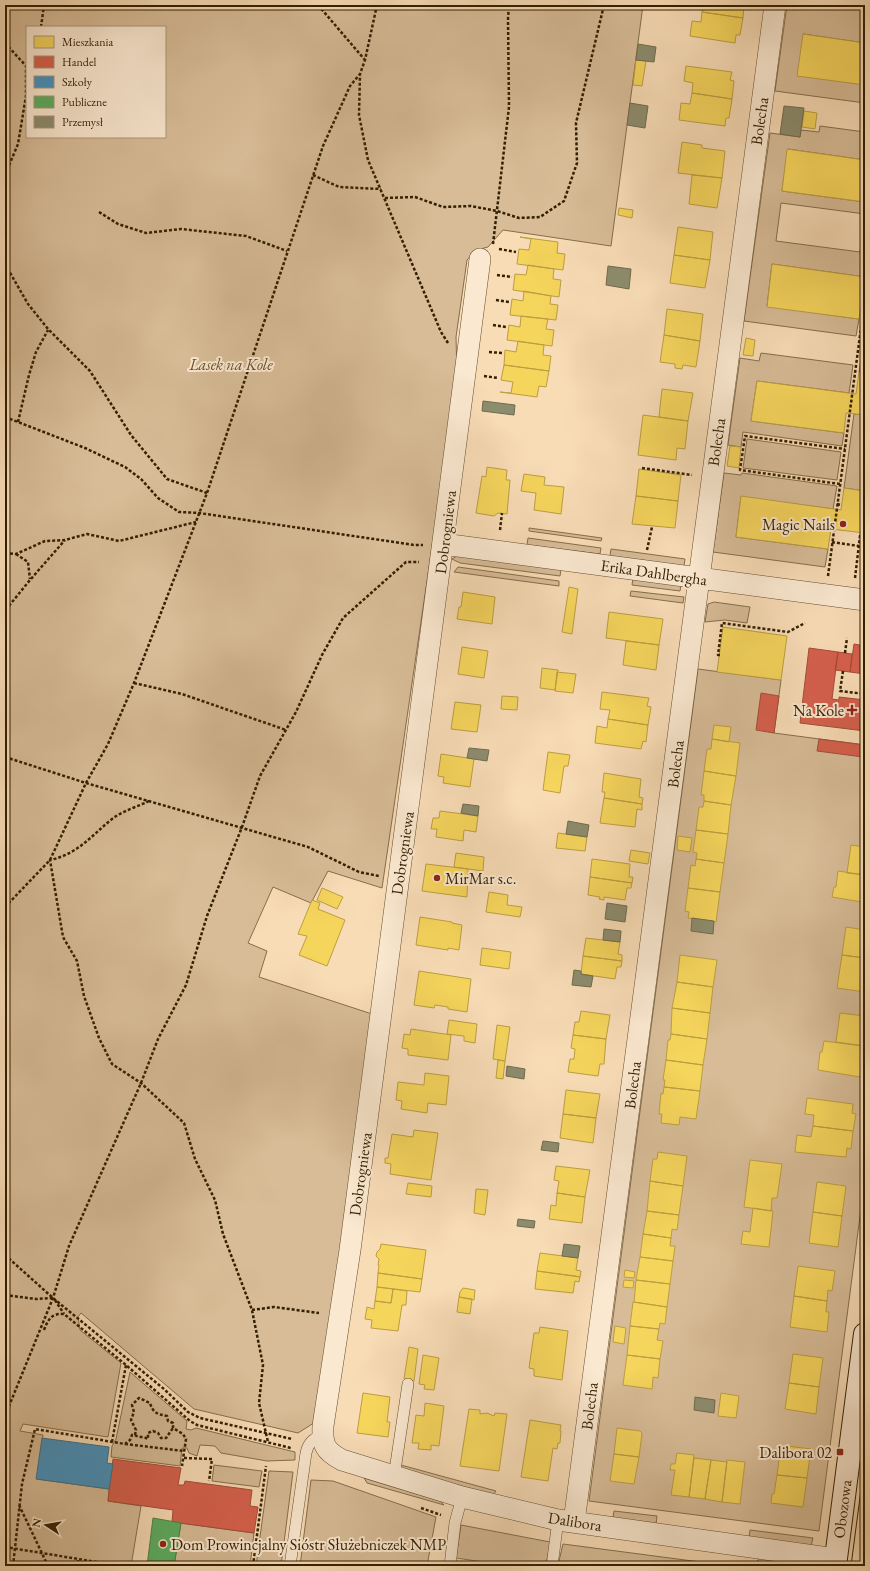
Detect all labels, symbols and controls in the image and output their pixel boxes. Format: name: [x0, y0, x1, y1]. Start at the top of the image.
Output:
legend: [26, 26, 166, 138]
text: Mieszkania: [62, 34, 114, 50]
text: Handel: [62, 54, 97, 70]
text: Szkoły: [62, 74, 93, 90]
text: Publiczne: [62, 94, 107, 110]
street label: Bolecha: [746, 95, 773, 146]
text: Przemysł: [62, 114, 103, 130]
park label: Lasek na Kole: [188, 354, 273, 375]
street label: Bolecha: [703, 416, 730, 467]
street label: Dobrogniewa: [430, 488, 461, 575]
place label: Magic Nails: [762, 514, 835, 535]
marker: Magic Nails: [838, 519, 848, 529]
street label: Erika Dahlbergha: [599, 555, 709, 590]
place label: Na Kole: [793, 700, 844, 721]
marker: Na Kole: [847, 705, 857, 715]
street label: Bolecha: [662, 738, 689, 789]
street label: Dobrogniewa: [386, 809, 419, 896]
place label: MirMar s.c.: [445, 868, 516, 889]
marker: MirMar s.c.: [432, 873, 442, 883]
street label: Bolecha: [619, 1059, 646, 1110]
street label: Dobrogniewa: [344, 1130, 377, 1217]
street label: Bolecha: [576, 1380, 603, 1431]
place label: Dalibora 02: [759, 1442, 832, 1463]
marker: Dalibora 02: [835, 1447, 845, 1457]
street label: Obozowa: [828, 1478, 857, 1540]
north arrow: [26, 1505, 66, 1545]
street label: Dalibora: [547, 1507, 604, 1536]
text: N: [28, 1517, 44, 1529]
place label: Dom Prowincjalny Sióstr Służebniczek NMP: [171, 1534, 446, 1555]
marker: Dom Prowincjalny Sióstr Służebniczek NMP: [158, 1539, 168, 1549]

